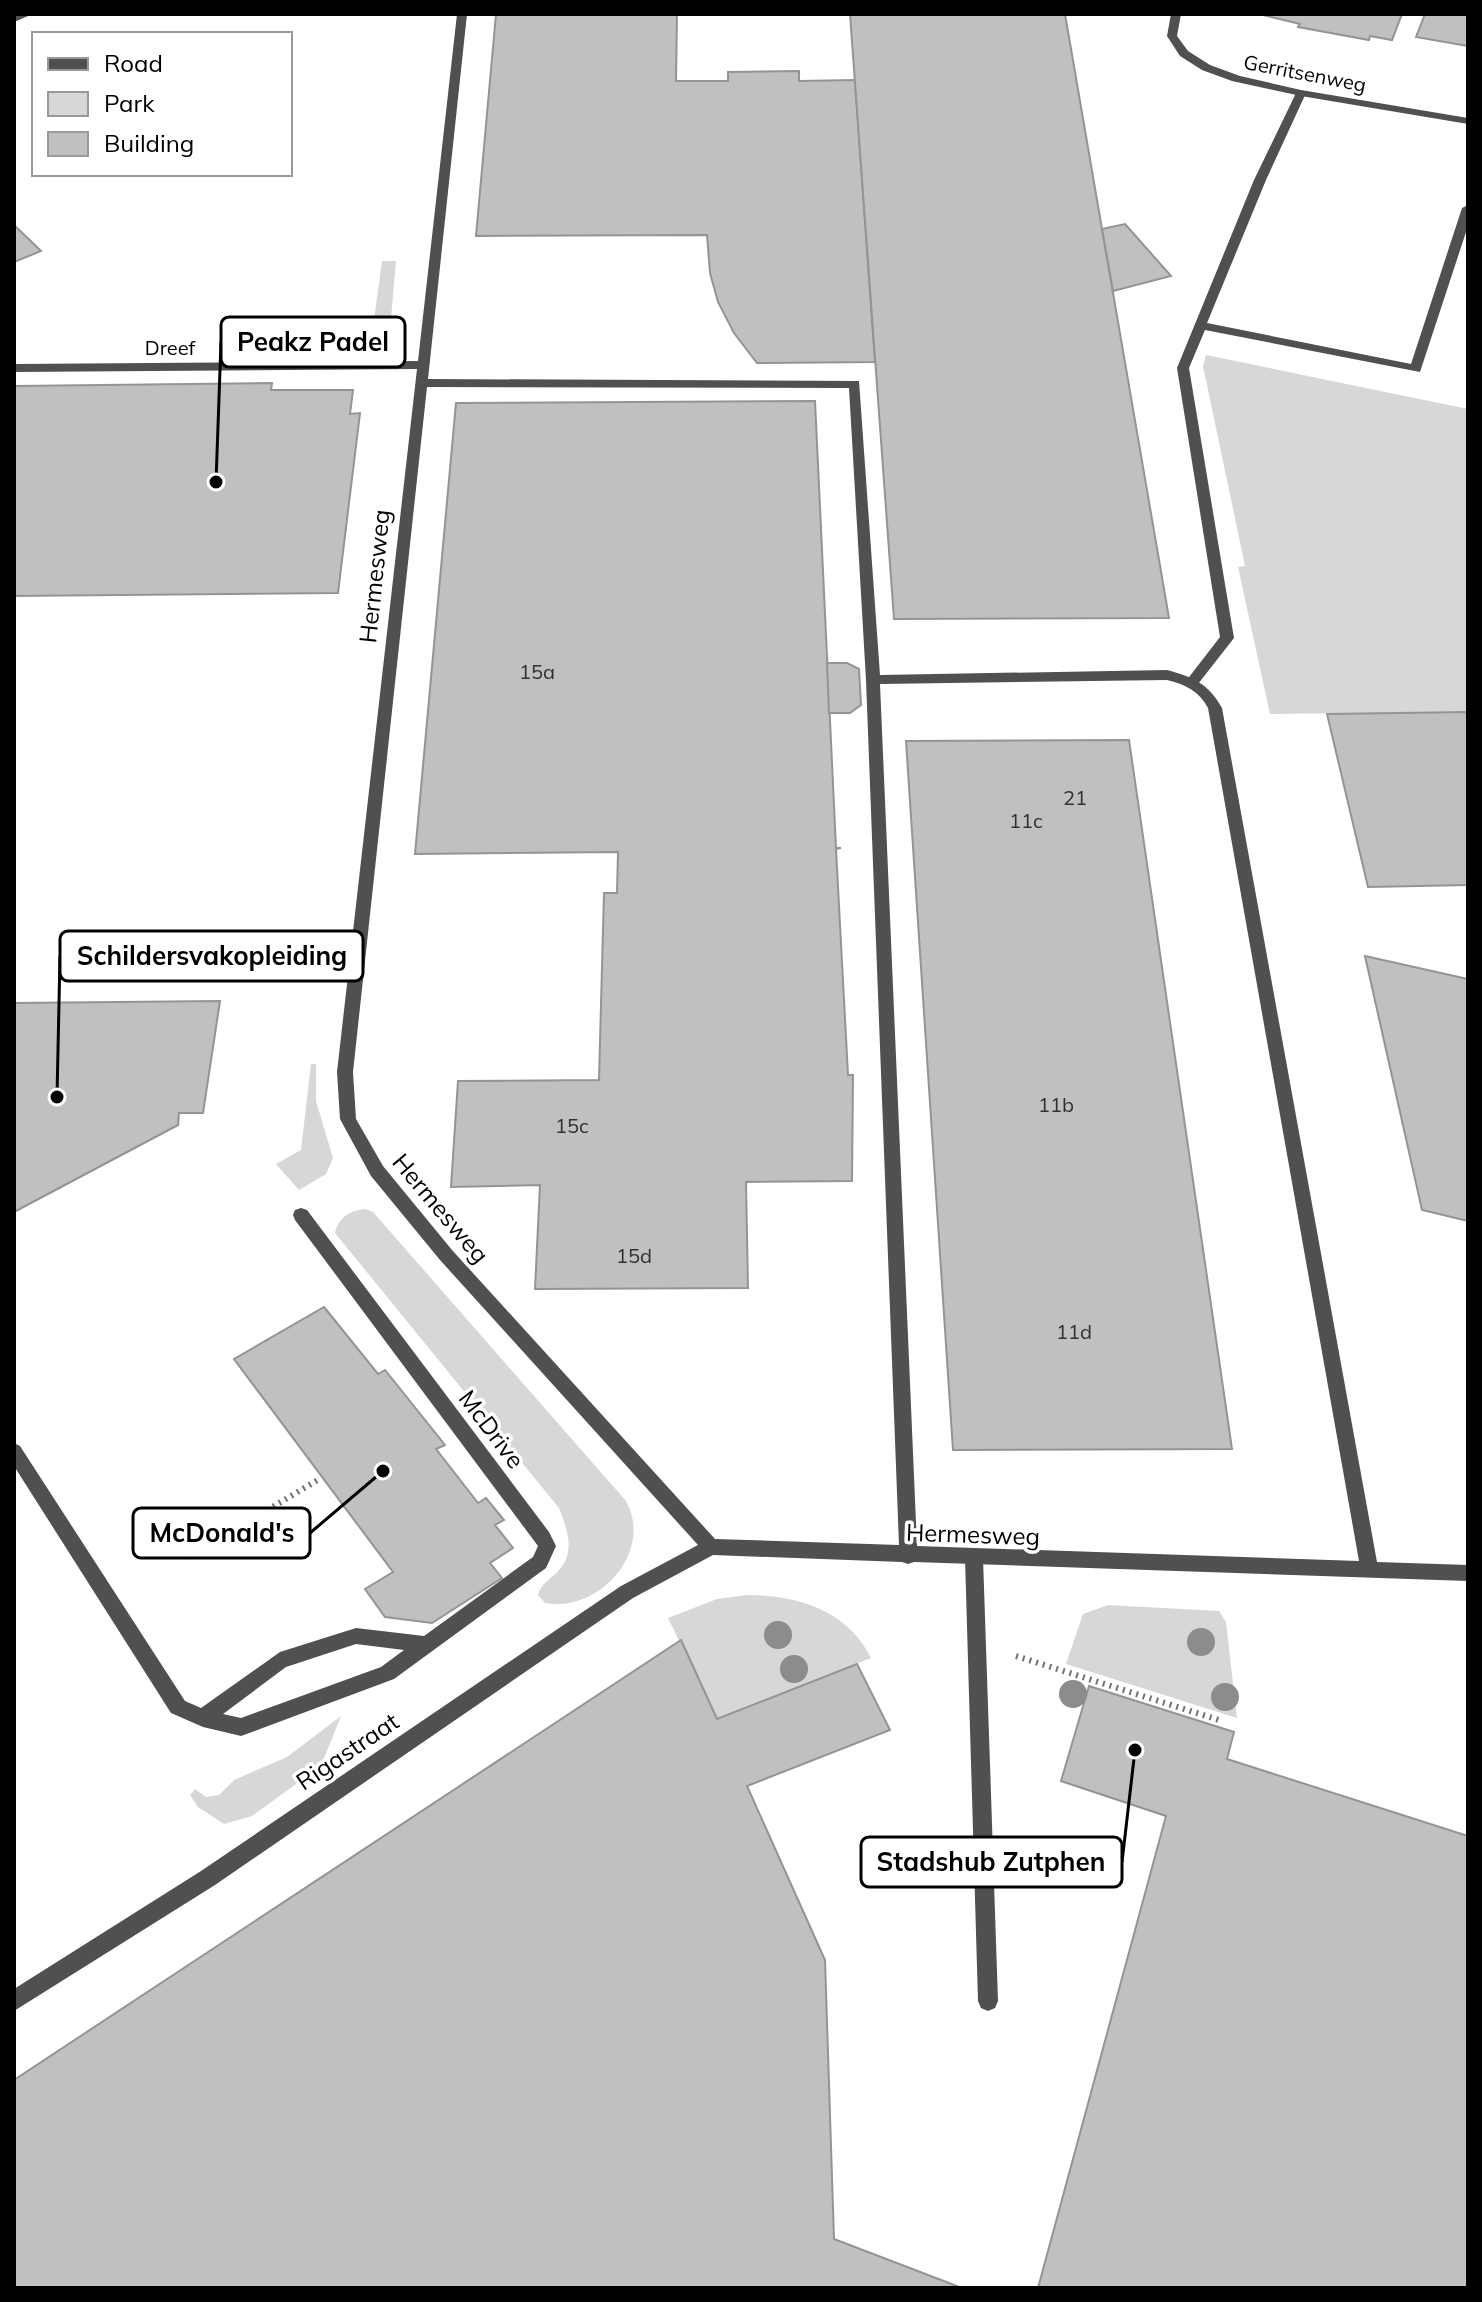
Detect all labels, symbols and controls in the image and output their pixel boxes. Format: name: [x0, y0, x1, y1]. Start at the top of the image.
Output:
legend: [32, 32, 292, 176]
text: Road: [104, 48, 163, 78]
street label: Gerritsenweg: [1242, 49, 1368, 97]
text: Park: [104, 88, 155, 118]
text: Building: [104, 128, 194, 158]
callout: Peakz Padel: [221, 317, 405, 367]
text: Peakz Padel: [237, 325, 389, 358]
street label: Dreef: [145, 335, 196, 360]
street label: Hermesweg: [352, 508, 396, 644]
house number: 15a: [519, 659, 555, 684]
house number: 21: [1063, 785, 1087, 810]
house number: 11c: [1009, 808, 1043, 833]
callout: Schildersvakopleiding: [60, 931, 363, 981]
text: Schildersvakopleiding: [77, 939, 347, 972]
house number: 11b: [1038, 1092, 1074, 1117]
house number: 15c: [555, 1113, 589, 1138]
street label: Hermesweg: [386, 1147, 496, 1269]
house number: 15d: [616, 1243, 652, 1268]
house number: 11d: [1056, 1319, 1092, 1344]
street label: McDrive: [453, 1384, 531, 1474]
callout: McDonald's: [133, 1508, 310, 1558]
text: McDonald's: [150, 1516, 294, 1549]
street label: Hermesweg: [905, 1517, 1041, 1551]
street label: Rigastraat: [290, 1706, 404, 1796]
callout: Stadshub Zutphen: [861, 1837, 1122, 1887]
text: Stadshub Zutphen: [877, 1845, 1105, 1878]

